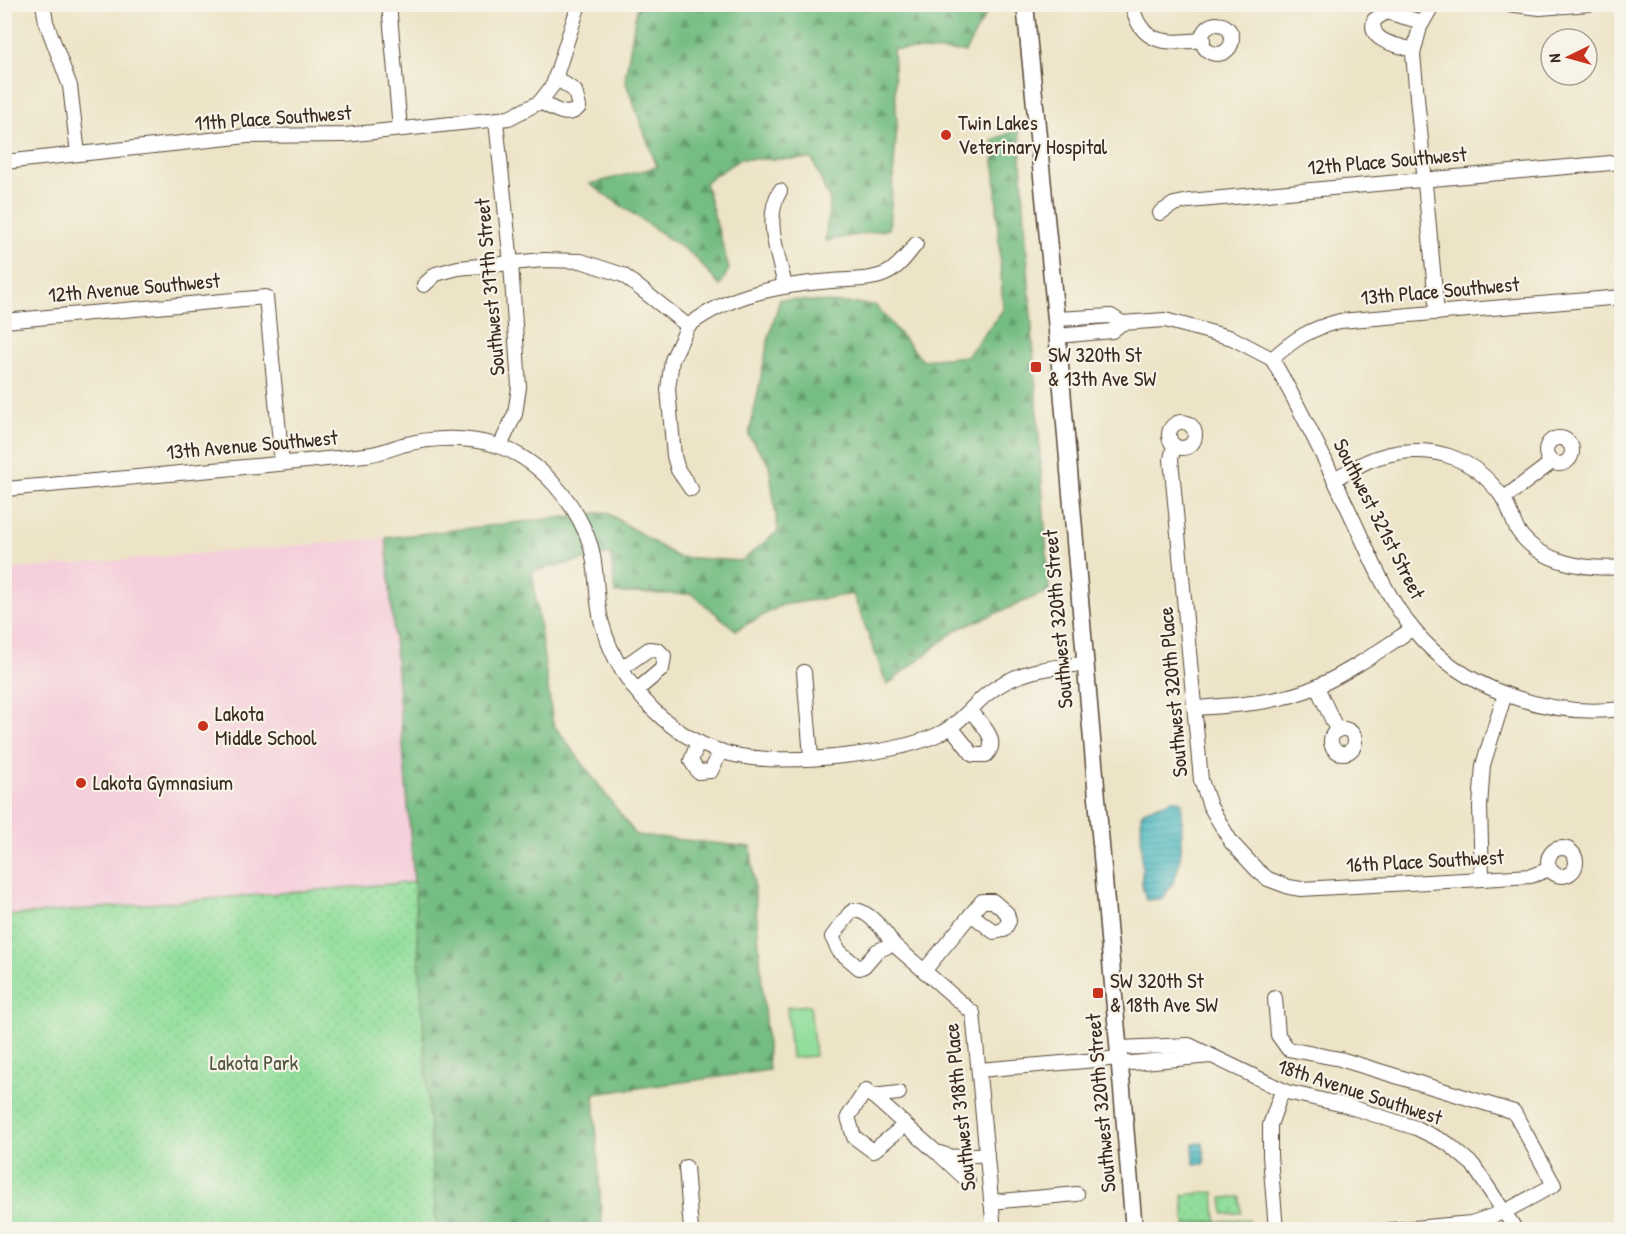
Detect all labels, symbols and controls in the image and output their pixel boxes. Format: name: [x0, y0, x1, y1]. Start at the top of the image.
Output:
north arrow: [1539, 27, 1599, 87]
text: N: [1543, 53, 1565, 64]
street label: 11th Place Southwest: [193, 97, 353, 137]
place label: Twin Lakes Veterinary Hospital: [958, 108, 1108, 161]
marker: Twin Lakes Veterinary Hospital: [939, 128, 953, 142]
street label: 12th Place Southwest: [1306, 139, 1468, 182]
street label: Southwest 317th Street: [467, 196, 512, 377]
street label: 12th Avenue Southwest: [47, 265, 222, 309]
street label: 13th Place Southwest: [1359, 269, 1521, 312]
place label: SW 320th St & 13th Ave SW: [1048, 340, 1156, 393]
marker: SW 320th St & 13th Ave SW: [1029, 360, 1043, 374]
street label: 13th Avenue Southwest: [165, 422, 340, 466]
street label: Southwest 321st Street: [1326, 433, 1433, 605]
street label: Southwest 320th Street: [1035, 528, 1080, 710]
street label: Southwest 320th Place: [1151, 606, 1194, 778]
place label: Lakota Middle School: [215, 699, 317, 752]
marker: Lakota Middle School: [196, 719, 210, 733]
place label: Lakota Gymnasium: [93, 768, 233, 797]
marker: Lakota Gymnasium: [74, 776, 88, 790]
street label: 16th Place Southwest: [1345, 842, 1505, 879]
place label: SW 320th St & 18th Ave SW: [1110, 966, 1218, 1019]
marker: SW 320th St & 18th Ave SW: [1091, 986, 1105, 1000]
street label: Southwest 320th Street: [1078, 1012, 1123, 1194]
street label: Southwest 318th Place: [936, 1022, 983, 1192]
park label: Lakota Park: [210, 1048, 299, 1077]
street label: 18th Avenue Southwest: [1274, 1051, 1447, 1132]

